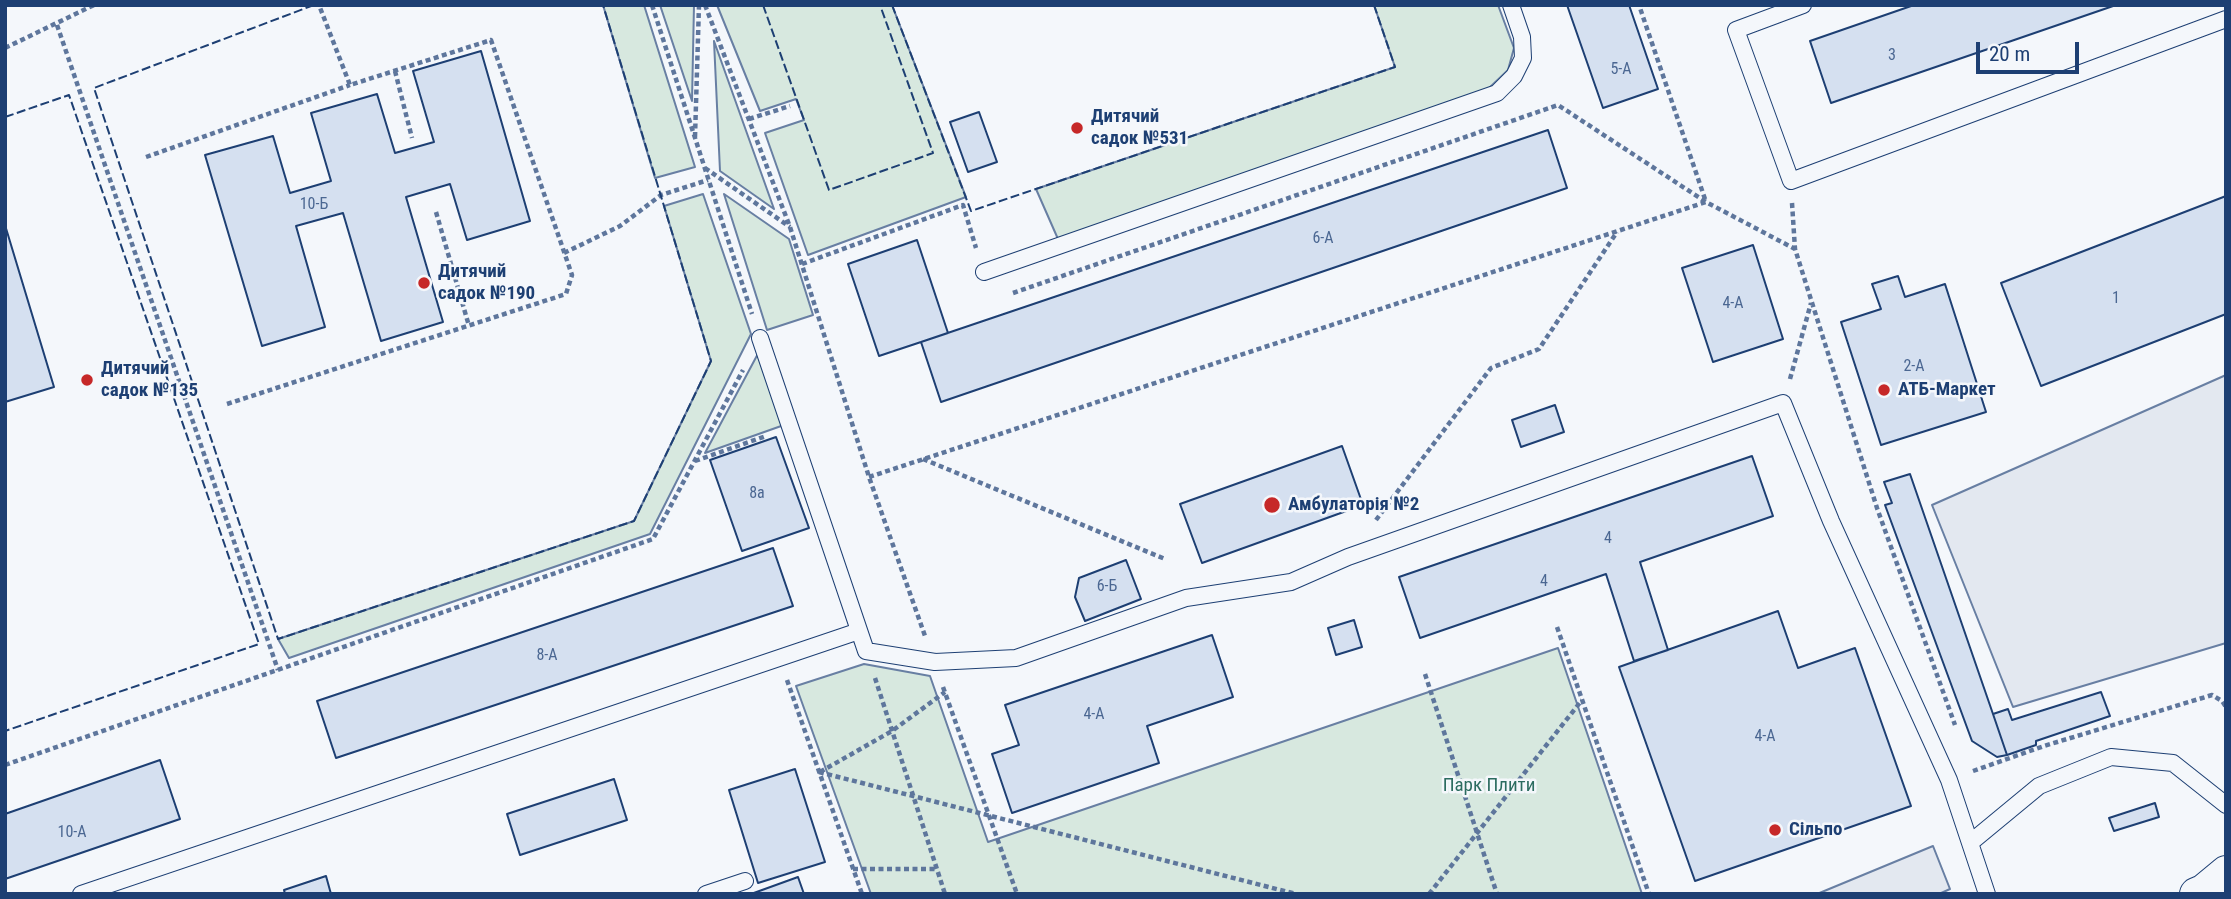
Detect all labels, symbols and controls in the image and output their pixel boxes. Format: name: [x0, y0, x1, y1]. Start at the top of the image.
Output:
scale bar: [1979, 28, 2082, 72]
text: 20 m: [1989, 42, 2030, 66]
house number: 3: [1888, 46, 1896, 66]
house number: 5-А: [1610, 60, 1632, 80]
place label: Дитячий садок №531: [1091, 106, 1188, 150]
marker: Дитячий садок №531: [1069, 120, 1085, 136]
house number: 10-Б: [300, 195, 328, 215]
house number: 6-А: [1312, 229, 1334, 249]
place label: Дитячий садок №190: [438, 261, 535, 305]
marker: Дитячий садок №190: [416, 275, 432, 291]
house number: 1: [2112, 289, 2120, 309]
house number: 4-А: [1722, 294, 1744, 314]
house number: 2-А: [1903, 357, 1925, 377]
place label: Дитячий садок №135: [101, 358, 198, 402]
marker: Дитячий садок №135: [79, 372, 95, 388]
place label: АТБ-Маркет: [1898, 379, 1996, 401]
marker: АТБ-Маркет: [1876, 382, 1892, 398]
house number: 8а: [749, 484, 765, 504]
place label: Амбулаторія №2: [1288, 494, 1419, 516]
marker: Амбулаторія №2: [1262, 495, 1282, 515]
house number: 4: [1604, 529, 1612, 549]
house number: 4: [1540, 572, 1548, 592]
house number: 6-Б: [1097, 577, 1117, 597]
house number: 8-А: [536, 646, 558, 666]
house number: 4-А: [1083, 705, 1105, 725]
house number: 4-А: [1754, 727, 1776, 747]
park label: Парк Плити: [1443, 775, 1535, 797]
place label: Сільпо: [1789, 819, 1842, 841]
marker: Сільпо: [1767, 822, 1783, 838]
house number: 10-А: [58, 823, 86, 843]

